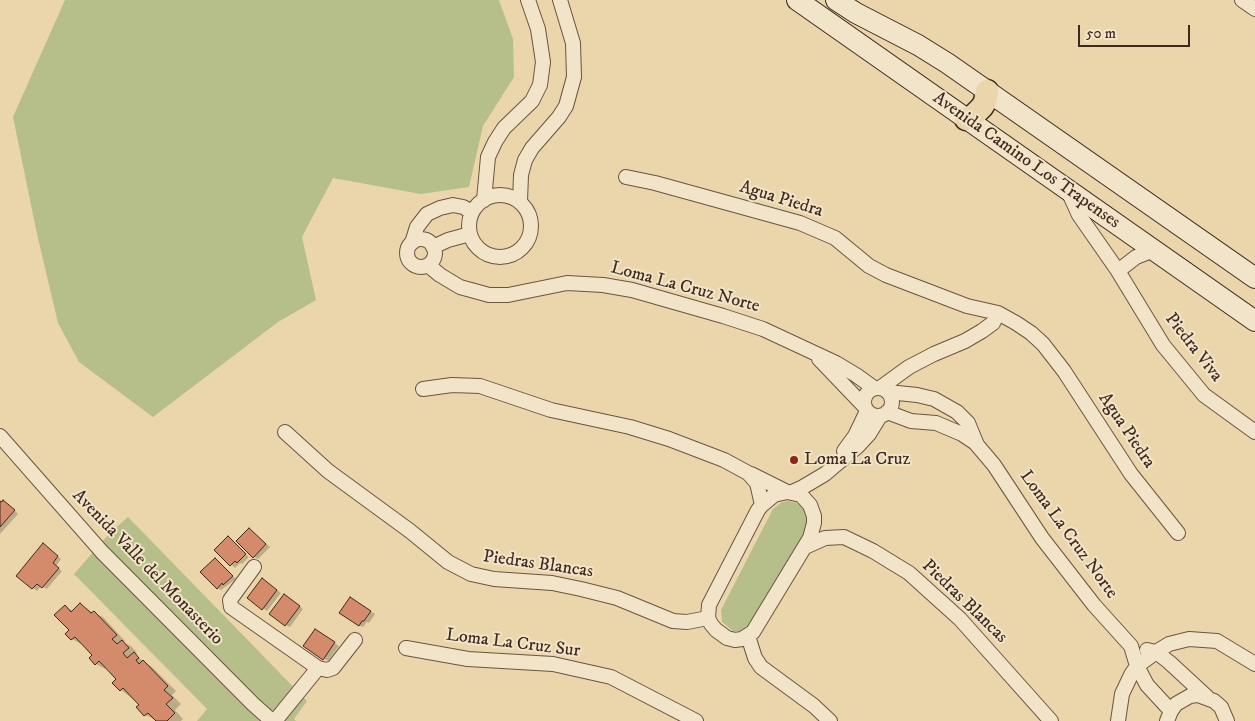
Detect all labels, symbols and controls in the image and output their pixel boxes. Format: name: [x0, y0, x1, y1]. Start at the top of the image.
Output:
scale bar: [1080, 15, 1192, 47]
text: 50 m: [1086, 24, 1116, 43]
street label: Avenida Camino Los Trapenses: [928, 88, 1124, 234]
street label: Agua Piedra: [737, 177, 825, 223]
street label: Loma La Cruz Norte: [608, 258, 762, 318]
street label: Piedra Viva: [1159, 309, 1227, 387]
street label: Agua Piedra: [1093, 389, 1159, 473]
place label: Loma La Cruz: [804, 449, 910, 471]
marker: Loma La Cruz: [788, 454, 800, 466]
street label: Loma La Cruz Norte: [1014, 467, 1122, 603]
street label: Avenida Valle del Monasterio: [67, 486, 227, 650]
street label: Piedras Blancas: [482, 547, 594, 583]
street label: Piedras Blancas: [917, 556, 1011, 648]
street label: Loma La Cruz Sur: [445, 625, 581, 663]

